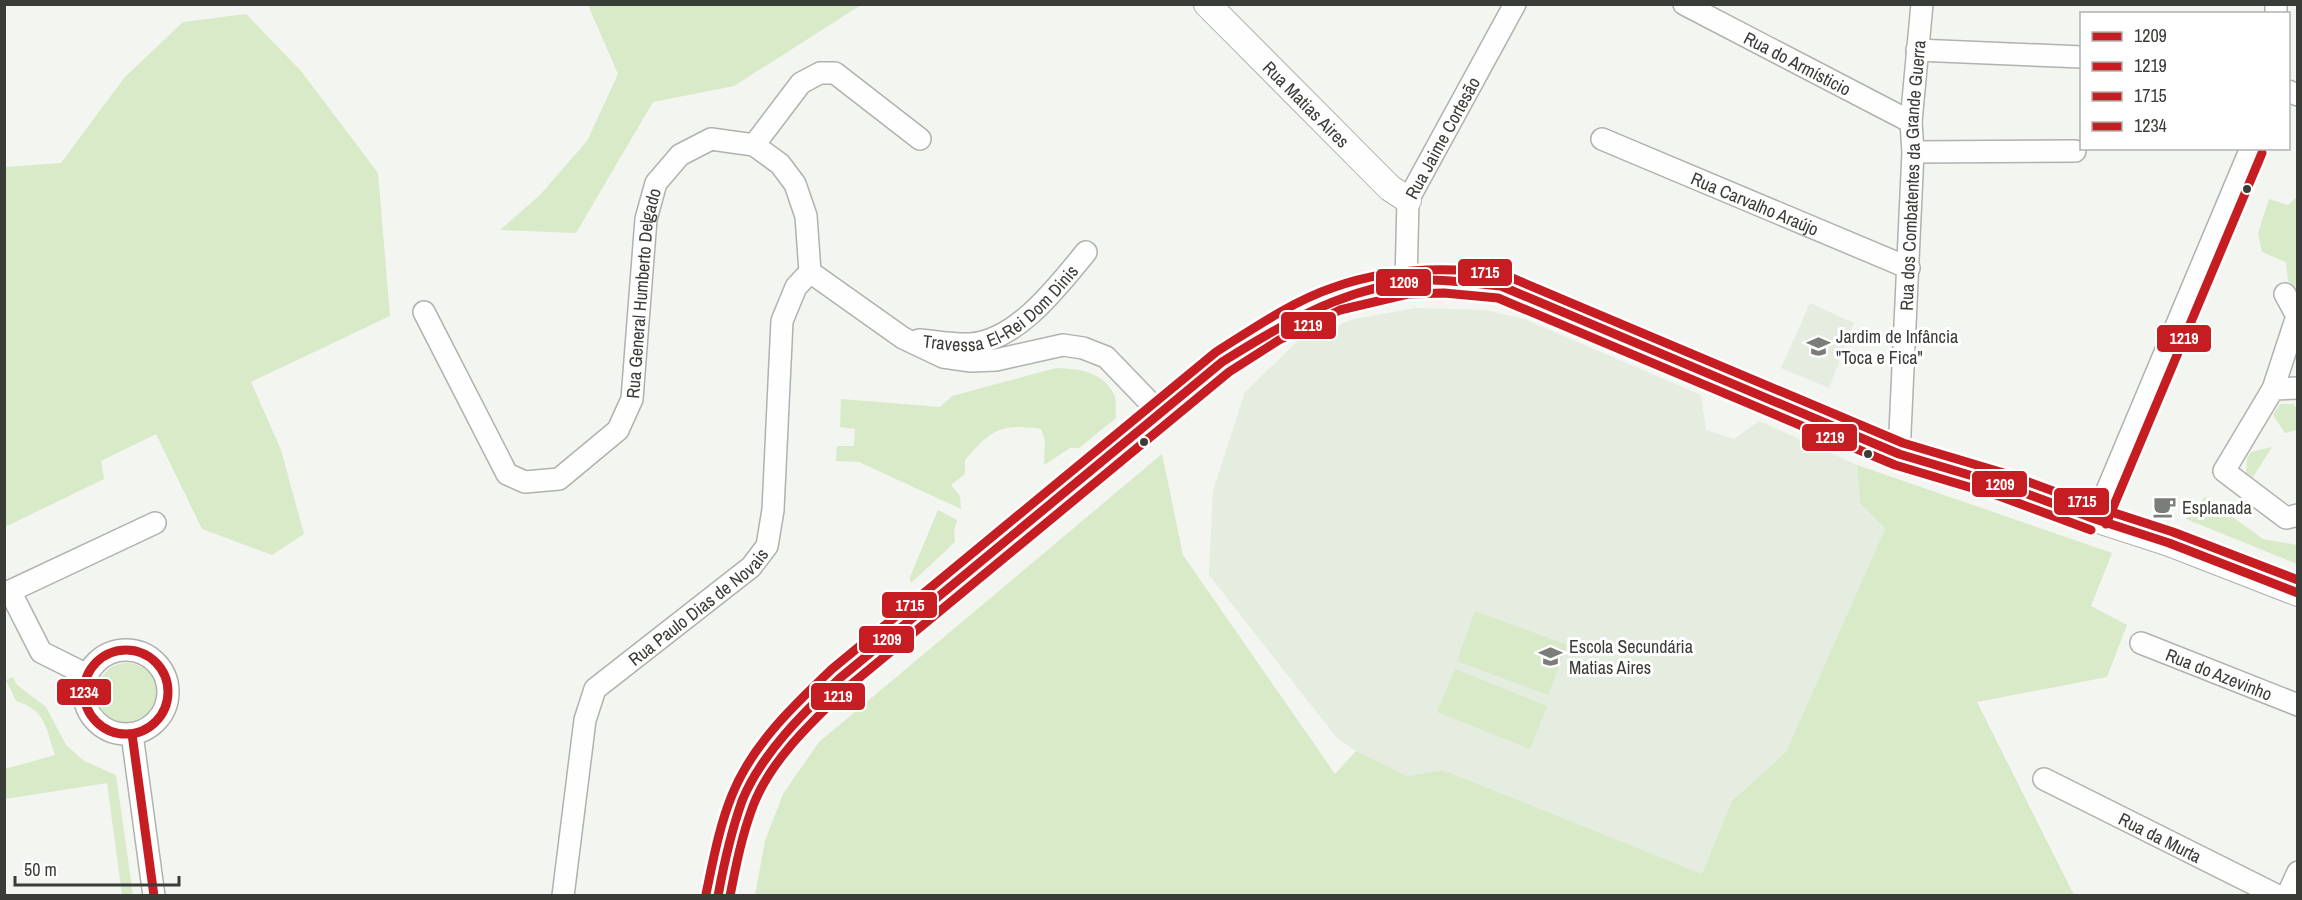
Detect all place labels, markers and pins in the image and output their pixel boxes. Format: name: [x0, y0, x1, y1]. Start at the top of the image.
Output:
unlabelled marker: [2241, 183, 2253, 195]
place label: Jardim de Infância "Toca e Fica": [1836, 324, 1958, 370]
school or university icon: Jardim de Infância "Toca e Fica": [1805, 333, 1831, 359]
unlabelled marker: [1138, 436, 1150, 448]
unlabelled marker: [1862, 448, 1874, 460]
cafe icon: Esplanada: [2151, 494, 2177, 520]
place label: Esplanada: [2182, 495, 2252, 520]
place label: Escola Secundária Matias Aires: [1569, 634, 1693, 680]
school or university icon: Escola Secundária Matias Aires: [1538, 643, 1564, 669]

